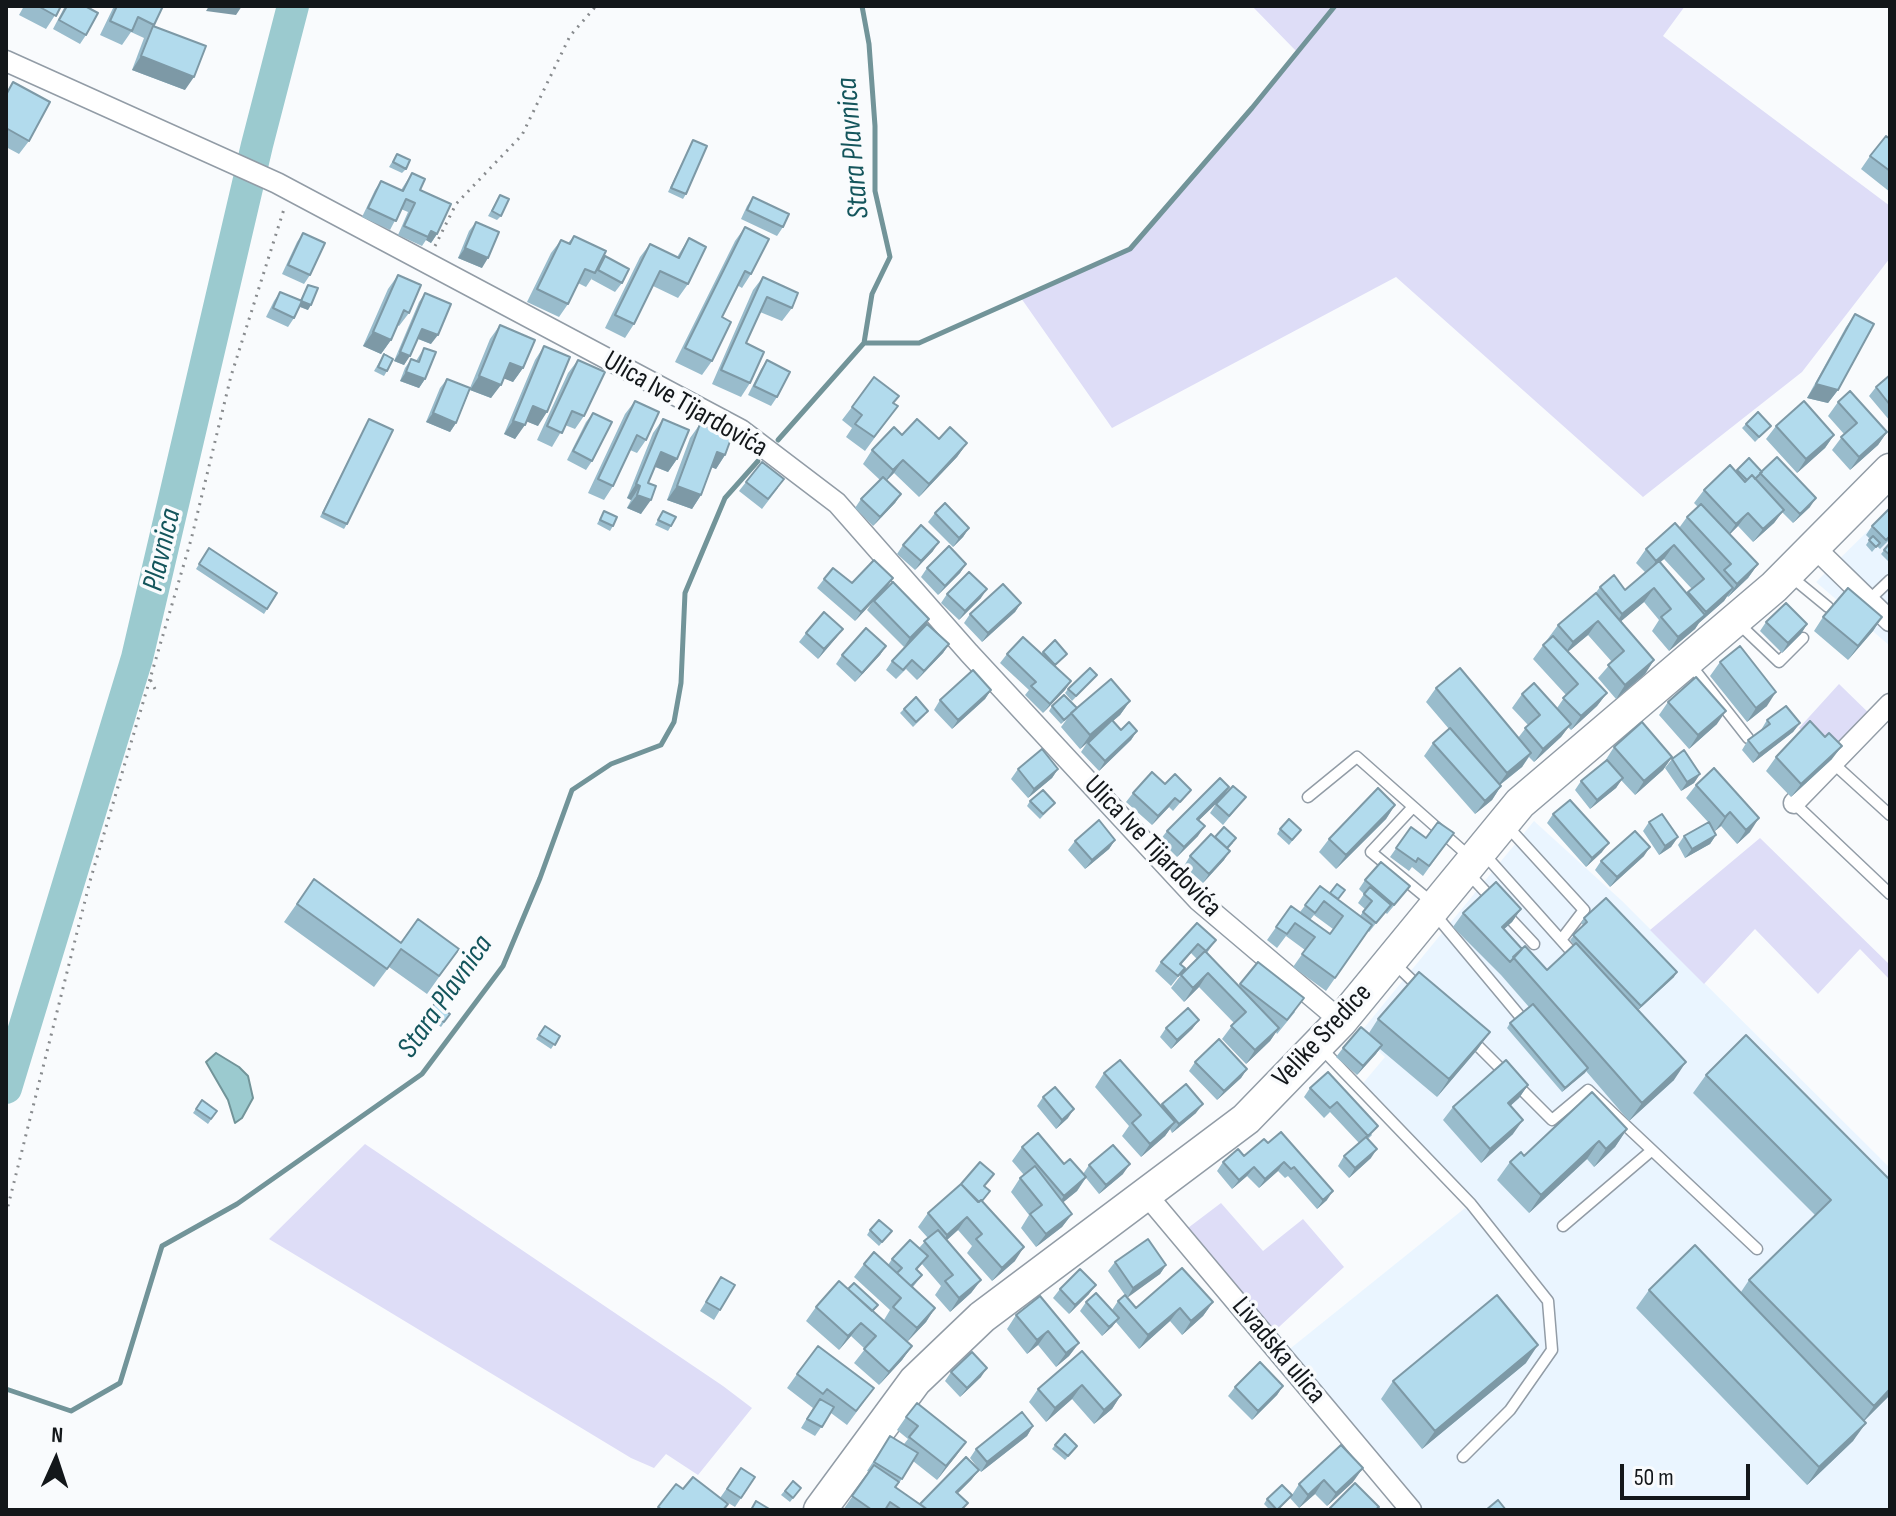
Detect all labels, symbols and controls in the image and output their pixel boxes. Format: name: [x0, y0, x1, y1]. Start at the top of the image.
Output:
water label: Stara Plavnica: [830, 76, 878, 220]
street label: Ulica Ive Tijardovića: [597, 345, 773, 465]
water label: Plavnica: [136, 505, 190, 595]
street label: Ulica Ive Tijardovića: [1076, 769, 1228, 925]
water label: Stara Plavnica: [391, 929, 501, 1065]
street label: Velike Sredice: [1266, 977, 1380, 1095]
street label: Livadska ulica: [1224, 1291, 1332, 1411]
north arrow: [16, 1420, 96, 1500]
text: N: [51, 1422, 64, 1449]
scale bar: [1624, 1448, 1754, 1498]
text: 50 m: [1634, 1463, 1674, 1492]

